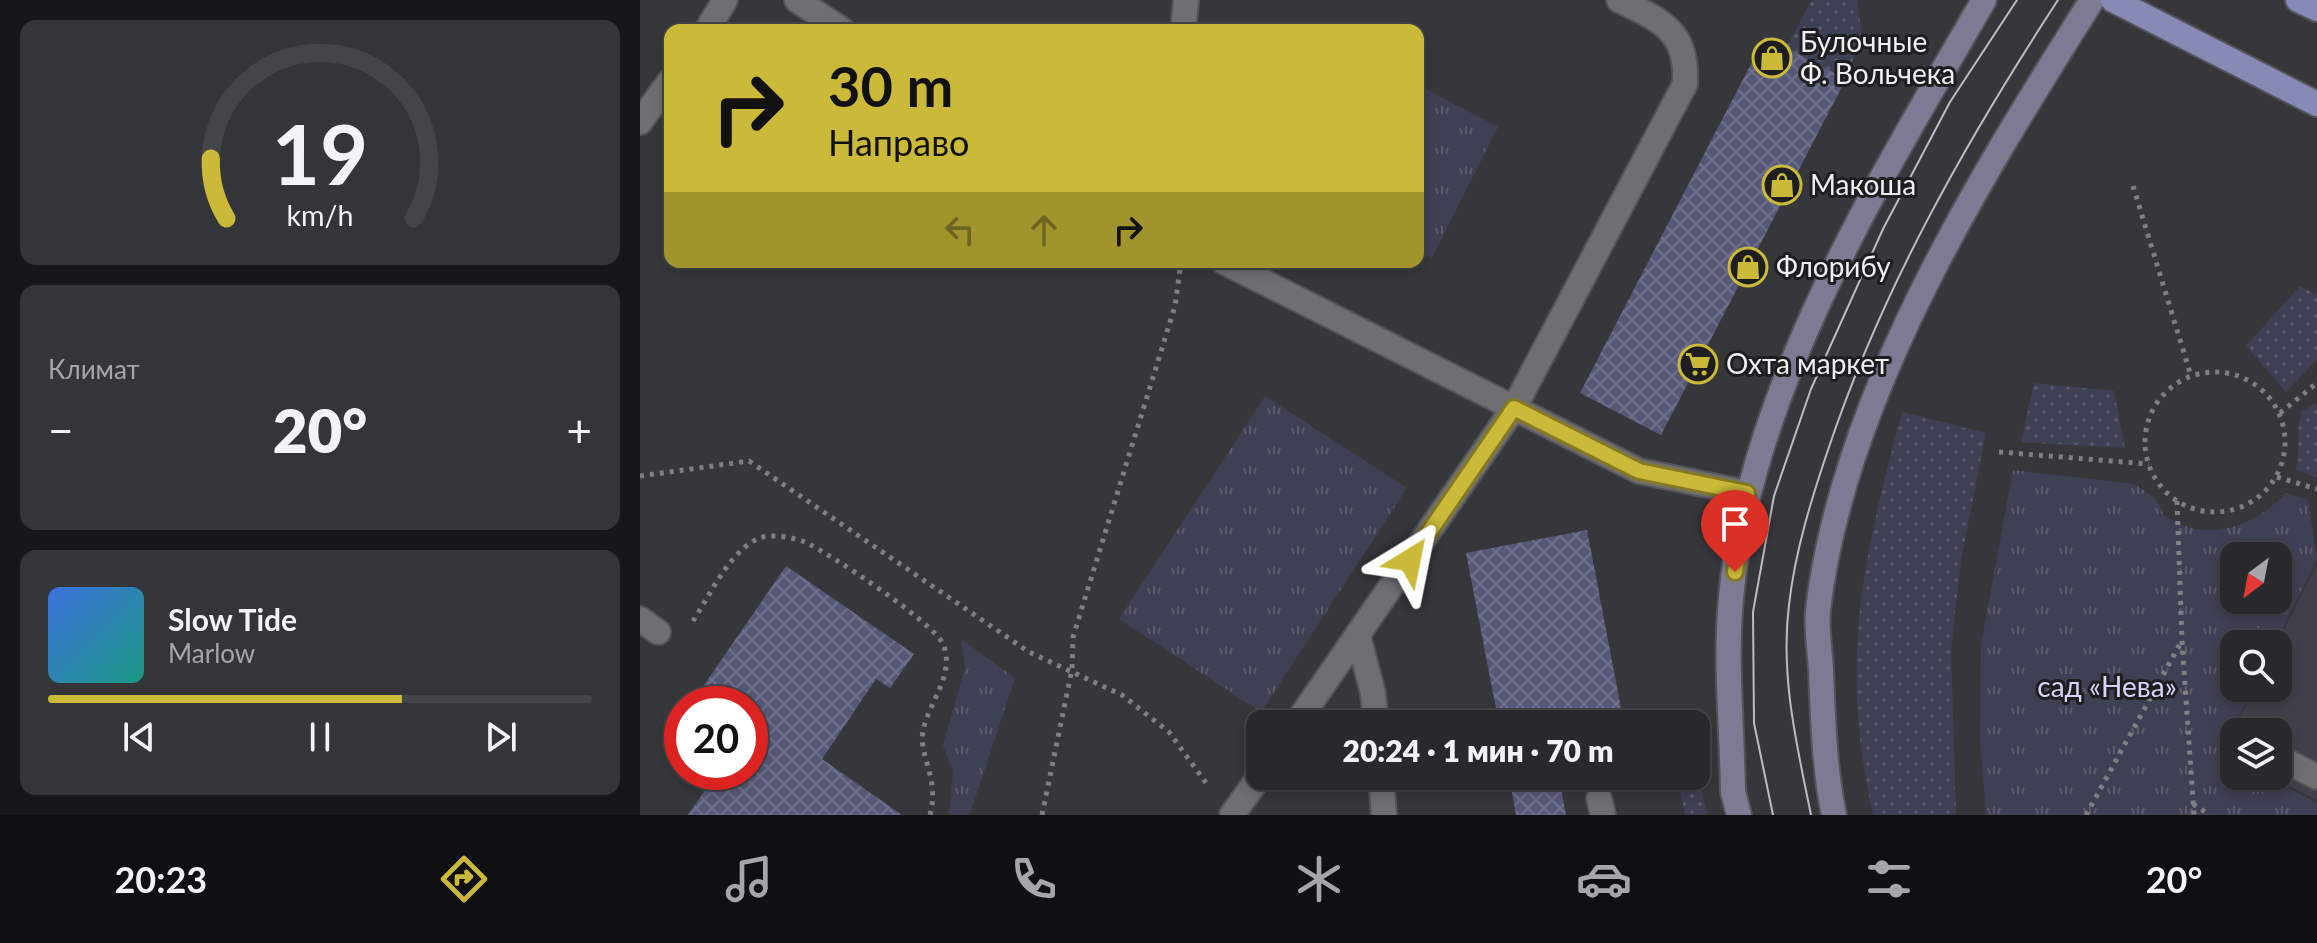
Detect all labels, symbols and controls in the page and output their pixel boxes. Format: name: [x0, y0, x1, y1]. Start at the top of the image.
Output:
place label: Булочные Ф. Вольчека: [1800, 24, 1955, 90]
shop icon: Булочные Ф. Вольчека: [1751, 37, 1793, 79]
text: 30 m: [828, 52, 953, 119]
icon: right: [696, 56, 800, 160]
text: 19: [272, 102, 368, 202]
text: Направо: [828, 120, 969, 164]
shop icon: Макоша: [1761, 164, 1803, 206]
place label: Макоша: [1810, 167, 1916, 201]
text: km/h: [287, 198, 353, 232]
icon: left: [938, 208, 982, 252]
icon: ahead: [1022, 208, 1066, 252]
icon: right: [1106, 208, 1150, 252]
shop icon: Флорибу: [1727, 246, 1769, 288]
place label: Флорибу: [1776, 249, 1891, 283]
supermarket icon: Охта маркет: [1677, 343, 1719, 385]
place label: Охта маркет: [1726, 346, 1889, 380]
text: Климат: [48, 353, 140, 385]
text: 20°: [273, 394, 367, 466]
text: −: [48, 404, 74, 456]
text: +: [566, 404, 592, 456]
pin: [1701, 490, 1769, 572]
icon: arrive: [1713, 502, 1757, 546]
position arrow: [1368, 518, 1452, 602]
north arrow: [2220, 542, 2292, 614]
map controls: [2220, 542, 2292, 790]
text: Slow Tide: [168, 601, 297, 637]
button: search: [2220, 630, 2292, 702]
text: Marlow: [168, 637, 255, 669]
park label: сад «Нева»: [2037, 669, 2177, 703]
speed limit sign: 20: [664, 686, 768, 790]
icon: previous: [117, 715, 161, 759]
icon: pause: [298, 715, 342, 759]
icon: next: [479, 715, 523, 759]
button: layers: [2220, 718, 2292, 790]
text: 20:24 · 1 мин · 70 m: [1343, 732, 1613, 768]
icon: directions: [436, 851, 492, 907]
icon: music: [721, 851, 777, 907]
icon: phone: [1006, 851, 1062, 907]
icon: climate: [1291, 851, 1347, 907]
icon: car: [1576, 851, 1632, 907]
icon: filters: [1861, 851, 1917, 907]
text: 20:23: [114, 857, 207, 901]
text: 20°: [2146, 857, 2202, 901]

